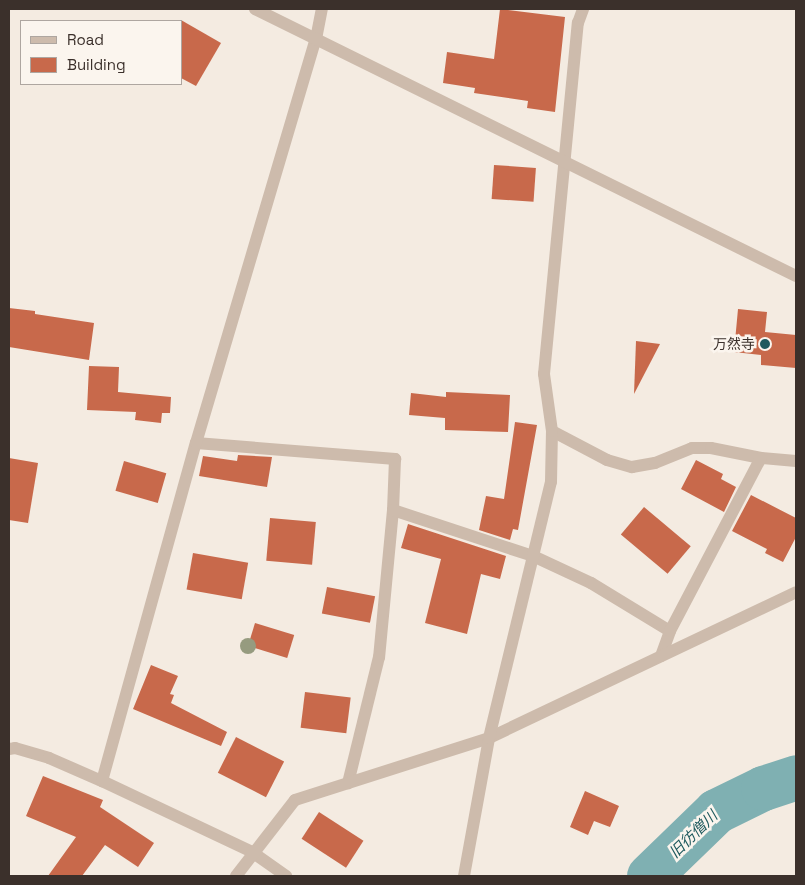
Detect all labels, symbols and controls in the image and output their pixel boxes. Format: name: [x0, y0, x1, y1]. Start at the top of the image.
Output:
legend: [20, 20, 182, 85]
text: Road: [67, 30, 104, 49]
text: Building: [67, 55, 126, 74]
place label: 万然寺: [713, 336, 755, 352]
marker: 万然寺: [759, 338, 771, 350]
water label: 旧彷僧川: [665, 807, 721, 861]

